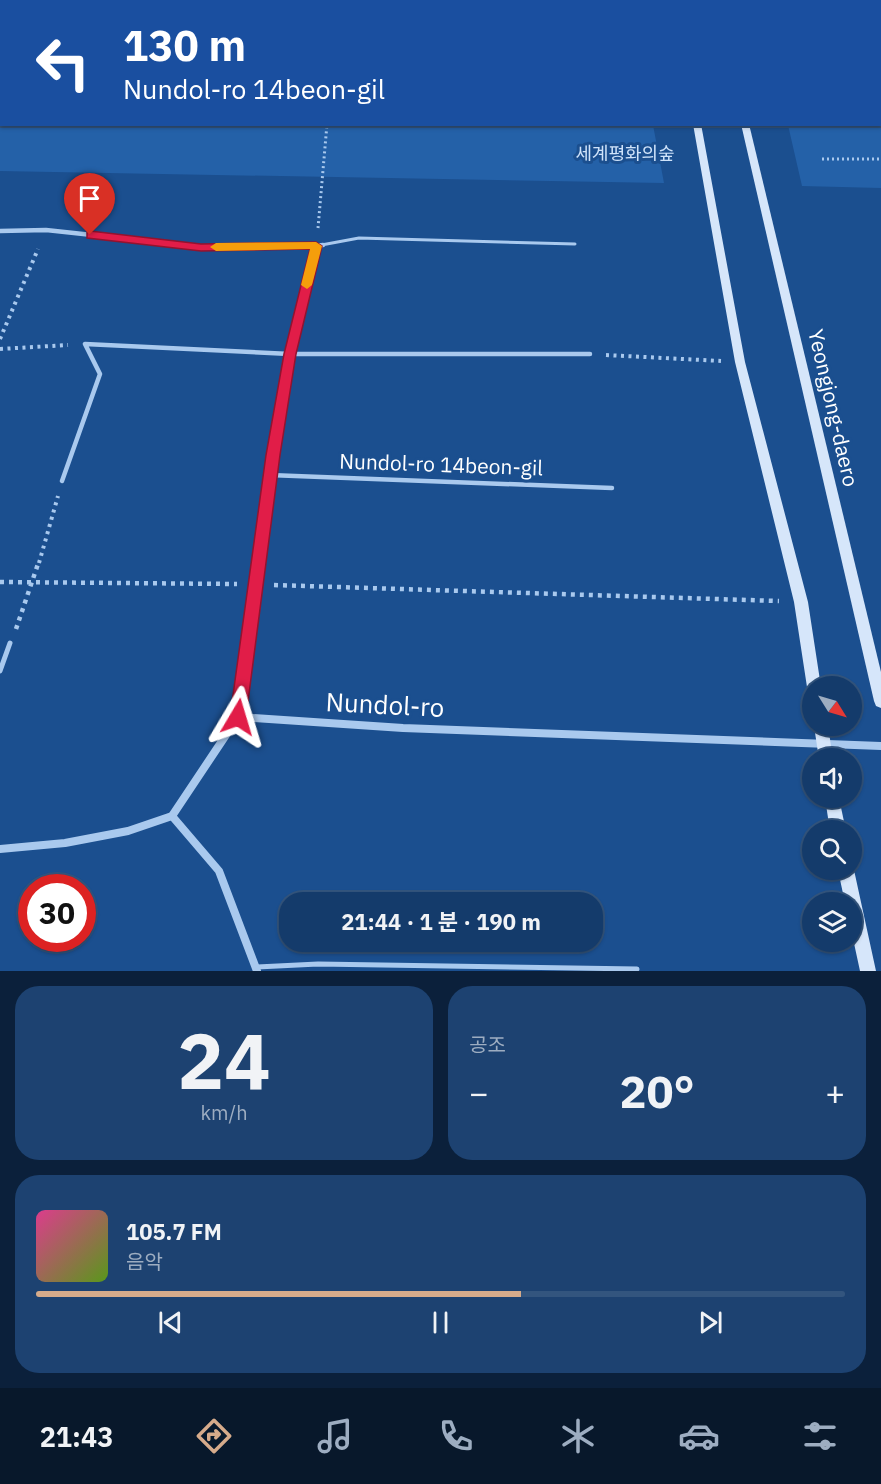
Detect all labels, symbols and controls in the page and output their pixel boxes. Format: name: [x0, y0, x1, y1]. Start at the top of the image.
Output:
text: 130 m: [123, 18, 246, 73]
icon: left: [24, 24, 102, 102]
text: Nundol-ro 14beon-gil: [123, 71, 385, 106]
park label: 세계평화의숲: [575, 142, 675, 165]
pin: [64, 173, 115, 235]
icon: arrive: [73, 182, 106, 215]
street label: Yeongjong-daero: [802, 326, 866, 489]
street label: Nundol-ro 14beon-gil: [339, 446, 544, 482]
north arrow: [802, 676, 862, 736]
map controls: [802, 676, 862, 952]
street label: Nundol-ro: [325, 684, 445, 724]
position arrow: [206, 685, 270, 749]
button: sound: [802, 748, 862, 808]
button: search: [802, 820, 862, 880]
speed limit sign: 30: [18, 874, 96, 952]
button: layers: [802, 892, 862, 952]
text: 21:44 · 1 분 · 190 m: [341, 907, 541, 936]
text: 24: [177, 1009, 271, 1110]
text: 공조: [469, 1031, 506, 1058]
text: 20°: [619, 1062, 695, 1120]
text: −: [469, 1071, 489, 1114]
text: +: [825, 1071, 845, 1114]
text: km/h: [200, 1099, 248, 1126]
text: 105.7 FM: [126, 1217, 222, 1246]
text: 음악: [126, 1248, 163, 1275]
icon: previous: [154, 1306, 187, 1339]
icon: pause: [424, 1306, 457, 1339]
icon: next: [694, 1306, 727, 1339]
icon: directions: [193, 1415, 235, 1457]
icon: music: [314, 1415, 356, 1457]
icon: phone: [435, 1415, 477, 1457]
icon: climate: [557, 1415, 599, 1457]
icon: car: [678, 1415, 720, 1457]
icon: filters: [799, 1415, 841, 1457]
text: 21:43: [40, 1419, 113, 1454]

